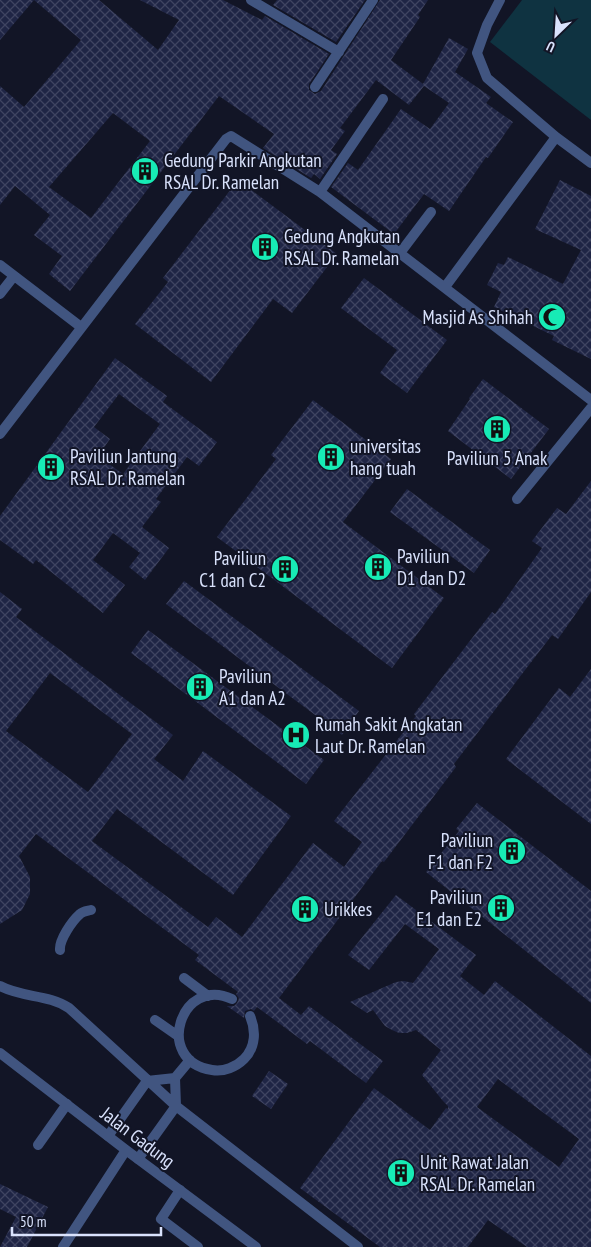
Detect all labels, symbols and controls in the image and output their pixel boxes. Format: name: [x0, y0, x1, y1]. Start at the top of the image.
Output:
north arrow: [531, 10, 581, 60]
text: U: [543, 37, 558, 56]
place label: Gedung Parkir Angkutan RSAL Dr. Ramelan: [164, 148, 322, 194]
building icon: Gedung Parkir Angkutan RSAL Dr. Ramelan: [130, 156, 160, 186]
place label: Gedung Angkutan RSAL Dr. Ramelan: [284, 224, 400, 270]
building icon: Gedung Angkutan RSAL Dr. Ramelan: [250, 232, 280, 262]
mosque icon: Masjid As Shihah: [537, 302, 567, 332]
place label: Masjid As Shihah: [423, 305, 533, 329]
building icon: Paviliun 5 Anak: [482, 414, 512, 444]
place label: universitas hang tuah: [350, 434, 421, 480]
building icon: universitas hang tuah: [316, 442, 346, 472]
place label: Paviliun Jantung RSAL Dr. Ramelan: [70, 444, 185, 490]
place label: Paviliun 5 Anak: [447, 446, 548, 470]
building icon: Paviliun Jantung RSAL Dr. Ramelan: [36, 452, 66, 482]
place label: Paviliun D1 dan D2: [397, 544, 466, 590]
place label: Paviliun C1 dan C2: [199, 546, 266, 592]
building icon: Paviliun D1 dan D2: [363, 552, 393, 582]
building icon: Paviliun C1 dan C2: [270, 554, 300, 584]
place label: Paviliun A1 dan A2: [219, 664, 286, 710]
building icon: Paviliun A1 dan A2: [185, 672, 215, 702]
place label: Rumah Sakit Angkatan Laut Dr. Ramelan: [315, 712, 462, 758]
hospital icon: Rumah Sakit Angkatan Laut Dr. Ramelan: [281, 720, 311, 750]
place label: Paviliun F1 dan F2: [428, 828, 493, 874]
building icon: Paviliun F1 dan F2: [497, 836, 527, 866]
place label: Paviliun E1 dan E2: [416, 885, 482, 931]
building icon: Paviliun E1 dan E2: [486, 893, 516, 923]
building icon: Urikkes: [290, 894, 320, 924]
place label: Urikkes: [324, 897, 372, 921]
street label: Jalan Gadung: [95, 1101, 180, 1173]
place label: Unit Rawat Jalan RSAL Dr. Ramelan: [420, 1150, 535, 1196]
building icon: Unit Rawat Jalan RSAL Dr. Ramelan: [386, 1158, 416, 1188]
scale bar: [12, 1204, 161, 1236]
text: 50 m: [20, 1212, 46, 1231]

